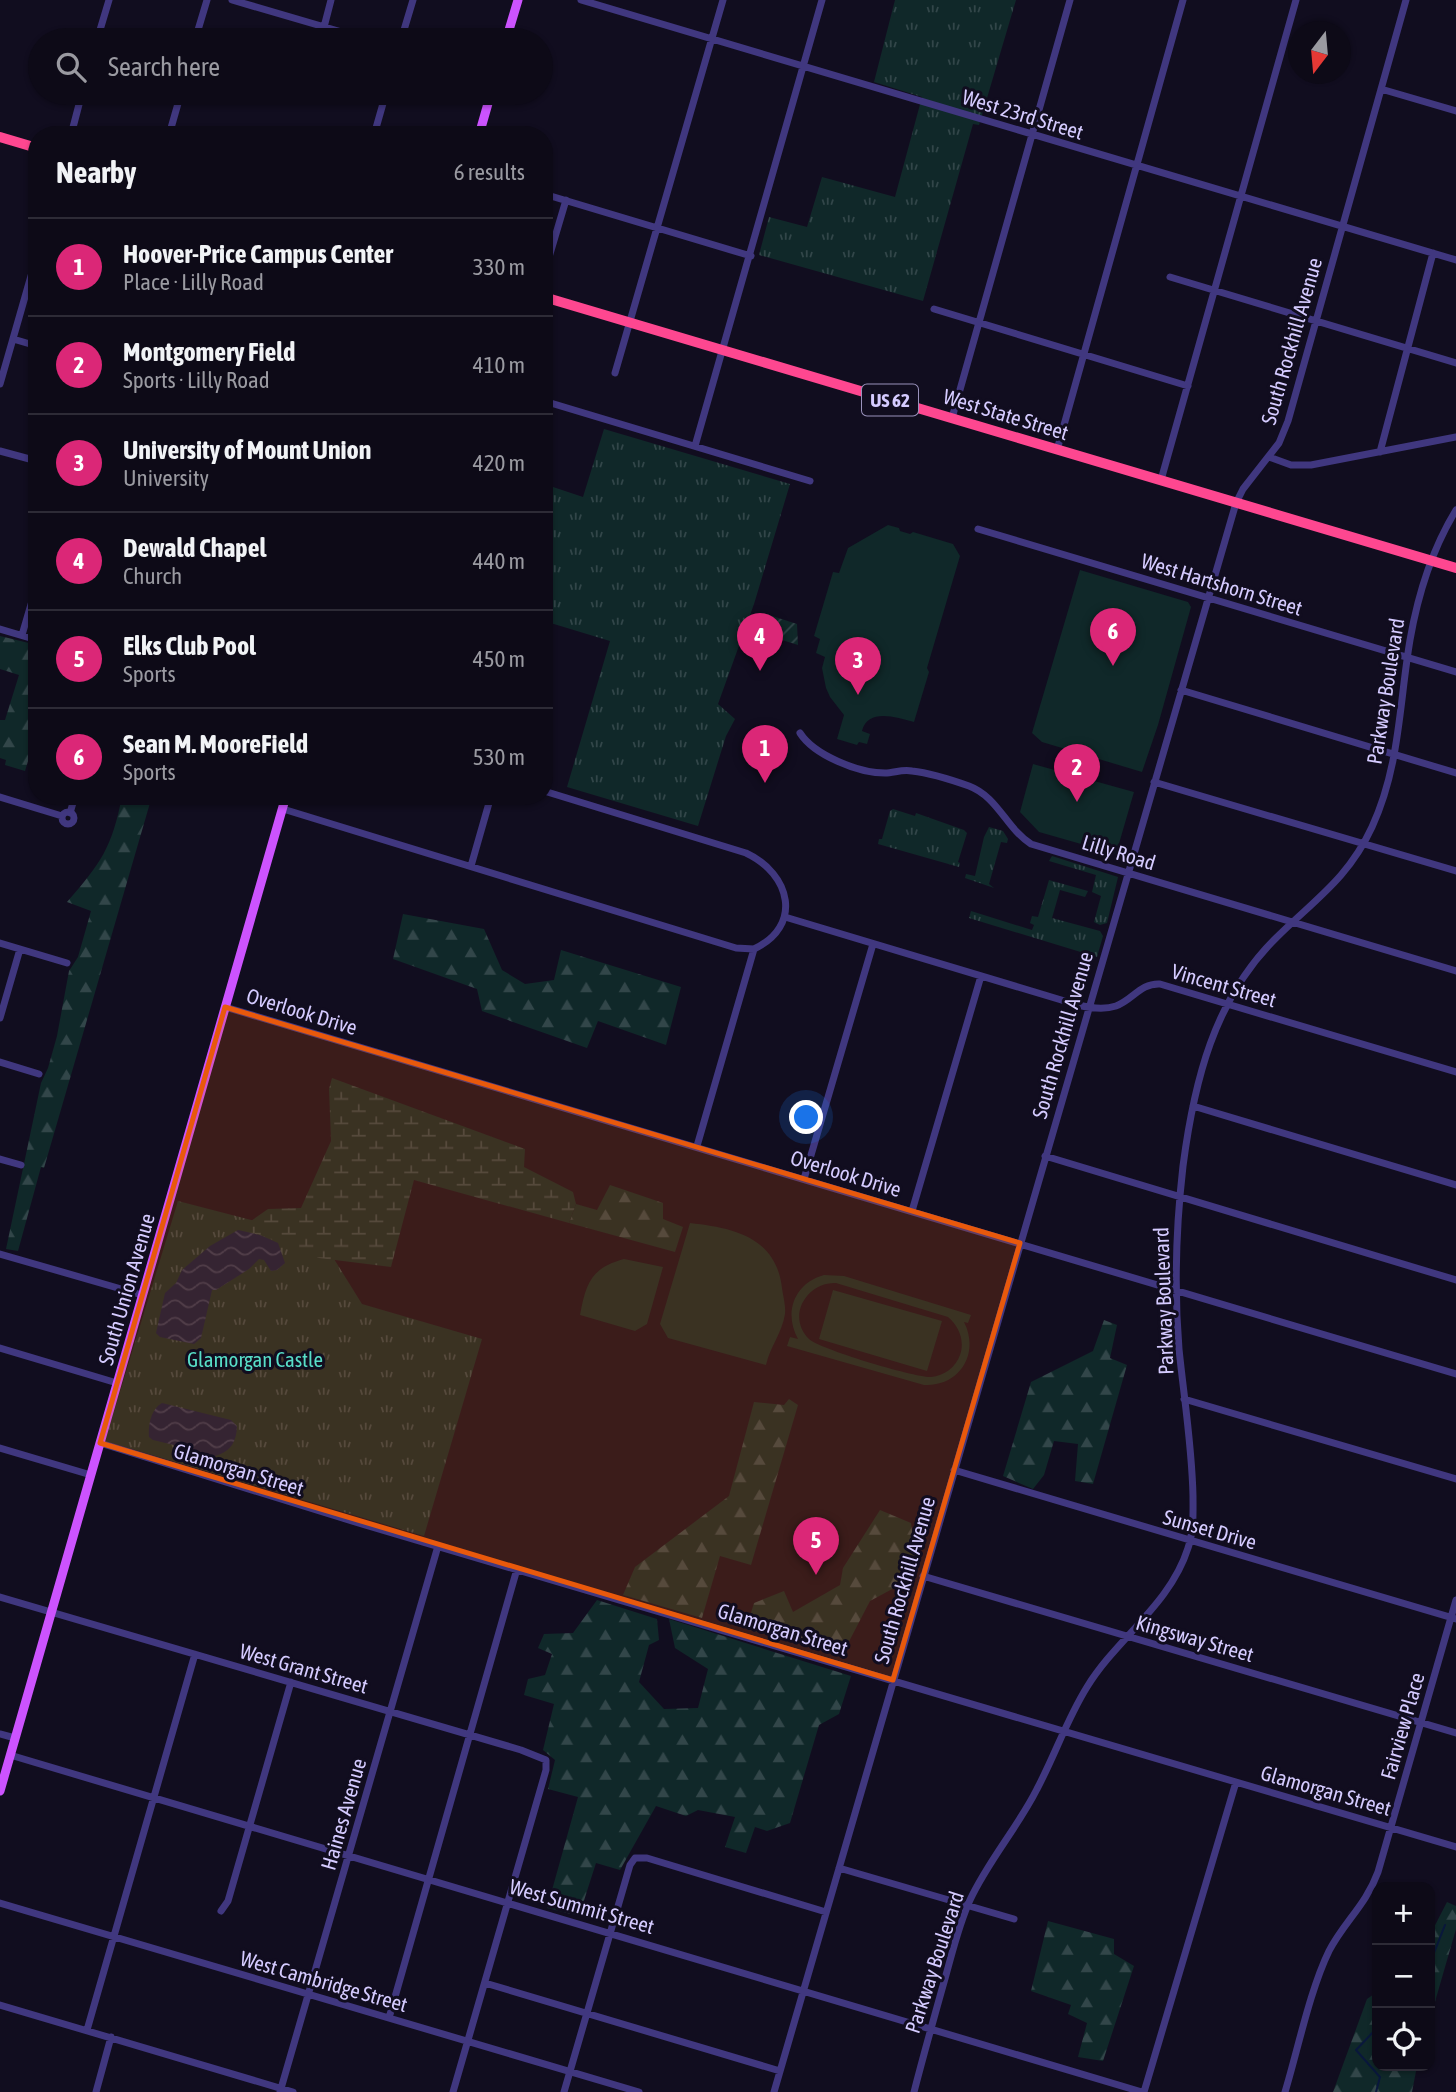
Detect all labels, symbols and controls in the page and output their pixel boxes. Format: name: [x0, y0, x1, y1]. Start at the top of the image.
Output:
north arrow: [1288, 21, 1351, 84]
search box: [28, 28, 553, 105]
icon: search: [52, 48, 90, 86]
text: Search here: [108, 52, 220, 82]
street label: West 23rd Street: [960, 84, 1086, 144]
text: Nearby: [56, 155, 136, 189]
text: 6 results: [454, 159, 525, 185]
text: Hoover-Price Campus Center: [123, 239, 393, 269]
text: 1: [74, 254, 84, 280]
text: 330 m: [473, 254, 525, 280]
street label: South Rockhill Avenue: [1256, 255, 1326, 427]
text: Place · Lilly Road: [123, 269, 264, 295]
text: Montgomery Field: [123, 337, 295, 367]
text: 2: [74, 352, 84, 378]
text: 410 m: [473, 352, 525, 378]
text: Sports · Lilly Road: [123, 367, 270, 393]
road number: US 62: [862, 384, 918, 416]
street label: West State Street: [941, 384, 1071, 444]
text: University of Mount Union: [123, 435, 371, 465]
text: 3: [74, 450, 84, 476]
text: 420 m: [473, 450, 525, 476]
text: University: [123, 465, 209, 491]
text: Dewald Chapel: [123, 533, 266, 563]
text: 4: [74, 548, 84, 574]
text: 440 m: [473, 548, 525, 574]
street label: West Hartshorn Street: [1139, 548, 1305, 620]
text: Church: [123, 563, 182, 589]
pin: 6: [1090, 608, 1136, 666]
pin: 4: [737, 613, 783, 671]
street label: Parkway Boulevard: [1362, 616, 1408, 766]
text: Elks Club Pool: [123, 631, 256, 661]
pin: 3: [835, 637, 881, 695]
text: 5: [74, 646, 84, 672]
text: 450 m: [473, 646, 525, 672]
text: Sports: [123, 661, 176, 687]
pin: 1: [742, 725, 788, 783]
text: Sean M. MooreField: [123, 729, 308, 759]
text: 6: [74, 744, 84, 770]
text: 530 m: [473, 744, 525, 770]
pin: 2: [1054, 744, 1100, 802]
text: Sports: [123, 759, 176, 785]
street label: Lilly Road: [1079, 829, 1159, 875]
street label: South Rockhill Avenue: [1027, 949, 1097, 1121]
street label: Vincent Street: [1169, 959, 1279, 1011]
street label: Overlook Drive: [244, 983, 360, 1039]
your location: [789, 1100, 823, 1134]
street label: Overlook Drive: [788, 1145, 904, 1201]
street label: South Union Avenue: [93, 1211, 159, 1367]
street label: Parkway Boulevard: [1148, 1227, 1178, 1375]
park label: Glamorgan Castle: [187, 1347, 323, 1371]
street label: Glamorgan Street: [171, 1438, 307, 1500]
street label: South Rockhill Avenue: [869, 1494, 939, 1666]
street label: Sunset Drive: [1161, 1504, 1259, 1554]
pin: 5: [793, 1517, 839, 1575]
street label: Glamorgan Street: [715, 1598, 851, 1660]
street label: Kingsway Street: [1133, 1610, 1257, 1666]
street label: West Grant Street: [237, 1638, 371, 1698]
street label: Fairview Place: [1375, 1670, 1429, 1782]
street label: Haines Avenue: [316, 1755, 370, 1873]
street label: Glamorgan Street: [1258, 1760, 1394, 1820]
street label: West Summit Street: [507, 1874, 657, 1938]
map controls: [1372, 1882, 1435, 2071]
button: +: [1372, 1882, 1435, 1945]
street label: Parkway Boulevard: [900, 1888, 968, 2036]
button: −: [1372, 1945, 1435, 2008]
street label: West Cambridge Street: [238, 1946, 410, 2016]
button: locate: [1372, 2008, 1435, 2071]

